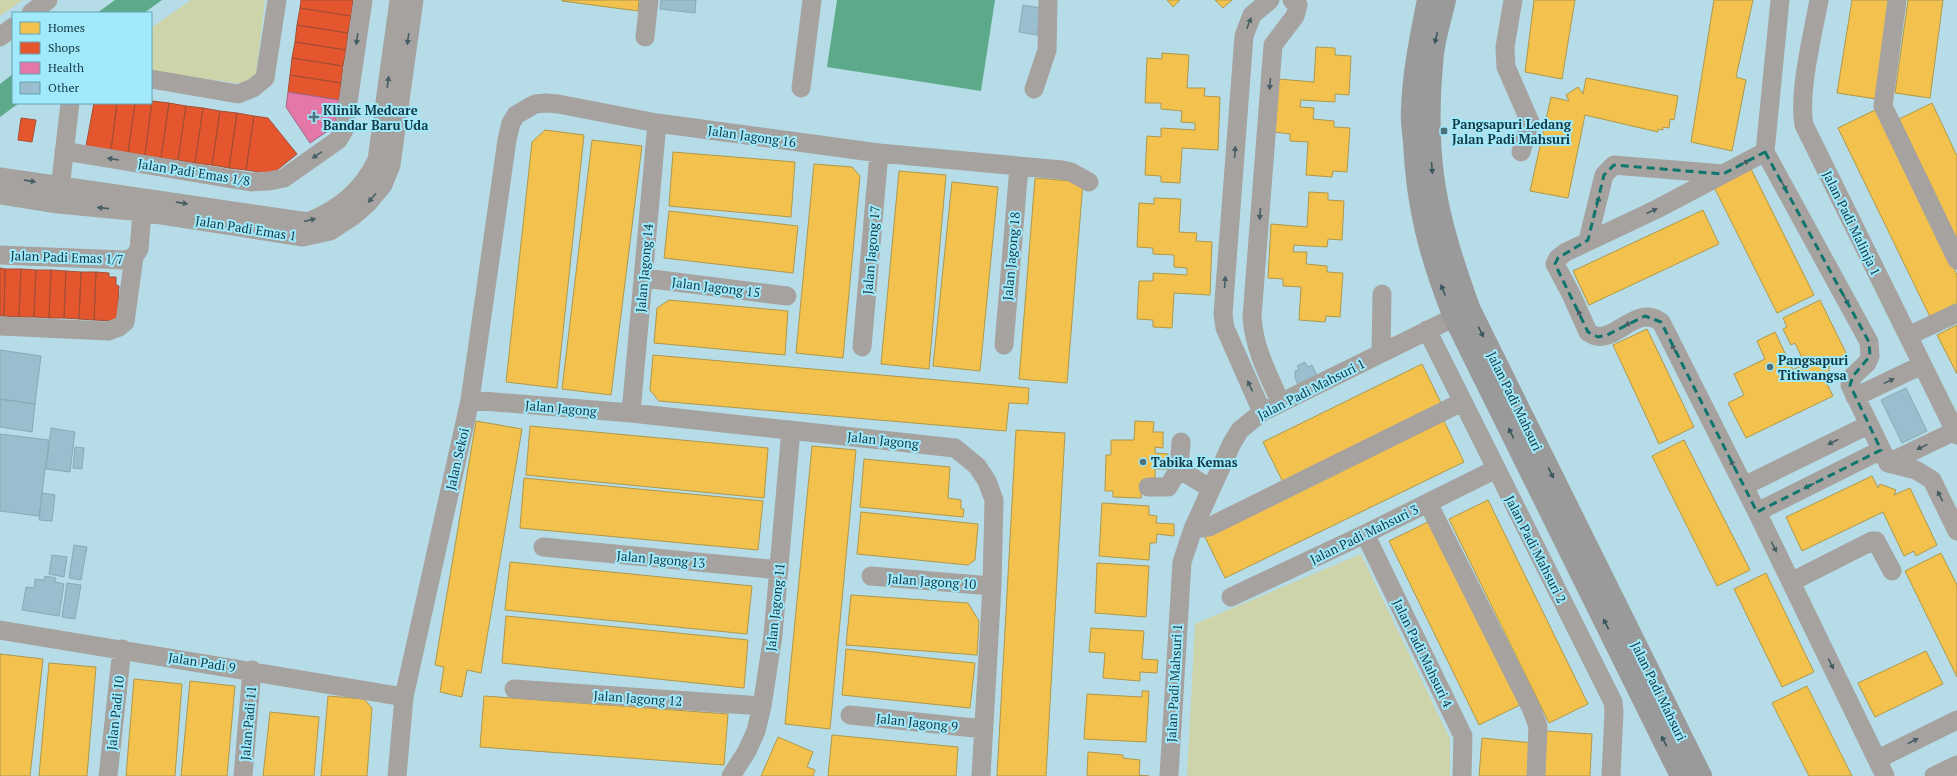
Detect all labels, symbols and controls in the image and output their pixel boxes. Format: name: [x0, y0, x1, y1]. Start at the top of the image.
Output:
legend: [12, 12, 152, 104]
one-way arrow: [1246, 17, 1252, 29]
text: Homes: [48, 20, 85, 35]
one-way arrow: [1433, 32, 1439, 44]
one-way arrow: [354, 33, 360, 45]
one-way arrow: [405, 33, 411, 45]
text: Shops: [48, 40, 80, 55]
text: Health: [48, 60, 84, 75]
one-way arrow: [385, 75, 391, 88]
one-way arrow: [1267, 78, 1274, 90]
text: Other: [48, 80, 79, 95]
place label: Klinik Medcare Bandar Baru Uda: [323, 101, 429, 134]
marker: Klinik Medcare Bandar Baru Uda: [308, 111, 320, 123]
place label: Pangsapuri Ledang Jalan Padi Mahsuri: [1452, 115, 1572, 148]
street label: Jalan Jagong 16: [707, 121, 797, 151]
marker: Pangsapuri Ledang Jalan Padi Mahsuri: [1439, 126, 1449, 136]
one-way arrow: [1232, 146, 1239, 158]
one-way arrow: [312, 151, 323, 159]
street label: Jalan Padi Emas 1/8: [137, 154, 251, 190]
one-way arrow: [106, 156, 119, 162]
one-way arrow: [1738, 160, 1750, 166]
one-way arrow: [1429, 162, 1436, 174]
street label: Jalan Padi Malinja 1: [1819, 167, 1885, 279]
one-way arrow: [24, 178, 36, 184]
one-way arrow: [1780, 180, 1787, 192]
one-way arrow: [367, 193, 376, 204]
one-way arrow: [1595, 196, 1601, 209]
one-way arrow: [176, 200, 188, 206]
one-way arrow: [97, 205, 109, 212]
street label: Jalan Jagong 17: [858, 205, 884, 295]
one-way arrow: [1256, 208, 1263, 220]
one-way arrow: [1646, 208, 1657, 214]
street label: Jalan Padi Emas 1: [194, 211, 298, 245]
street label: Jalan Jagong 18: [998, 211, 1024, 301]
one-way arrow: [304, 216, 317, 222]
street label: Jalan Jagong 14: [631, 223, 657, 313]
street label: Jalan Padi Emas 1/7: [10, 246, 124, 268]
street label: Jalan Jagong 15: [671, 273, 761, 301]
one-way arrow: [1222, 276, 1229, 288]
one-way arrow: [1440, 284, 1446, 296]
one-way arrow: [1843, 295, 1849, 306]
one-way arrow: [1577, 309, 1583, 321]
one-way arrow: [1624, 320, 1636, 326]
one-way arrow: [1478, 326, 1484, 337]
one-way arrow: [1671, 343, 1677, 355]
street label: Jalan Padi Mahsuri: [1483, 348, 1547, 454]
place label: Pangsapuri Titiwangsa: [1778, 351, 1848, 384]
street label: Jalan Padi Mahsuri 1: [1254, 354, 1368, 424]
marker: Pangsapuri Titiwangsa: [1765, 362, 1775, 372]
one-way arrow: [1883, 378, 1894, 384]
one-way arrow: [1247, 380, 1253, 392]
street label: Jalan Jagong: [524, 396, 598, 420]
street label: Jalan Sekoi: [441, 426, 473, 492]
street label: Jalan Jagong: [846, 427, 920, 453]
one-way arrow: [1508, 427, 1515, 438]
one-way arrow: [1827, 439, 1839, 445]
one-way arrow: [1916, 444, 1928, 450]
place label: Tabika Kemas: [1151, 453, 1238, 471]
marker: Tabika Kemas: [1138, 457, 1148, 467]
one-way arrow: [1730, 459, 1736, 470]
one-way arrow: [1548, 467, 1554, 479]
one-way arrow: [1803, 483, 1814, 489]
one-way arrow: [1937, 490, 1943, 502]
street label: Jalan Padi Mahsuri 2: [1501, 492, 1571, 606]
street label: Jalan Padi Mahsuri 3: [1307, 500, 1421, 568]
one-way arrow: [1771, 541, 1777, 553]
street label: Jalan Jagong 13: [616, 546, 706, 572]
street label: Jalan Jagong 11: [761, 562, 789, 652]
street label: Jalan Jagong 10: [887, 569, 977, 593]
street label: Jalan Padi Mahsuri 4: [1389, 596, 1457, 710]
one-way arrow: [1603, 619, 1609, 630]
street label: Jalan Padi Mahsuri 1: [1162, 623, 1186, 743]
street label: Jalan Padi Mahsuri: [1627, 638, 1691, 744]
street label: Jalan Padi 9: [167, 648, 237, 676]
one-way arrow: [1828, 658, 1834, 670]
street label: Jalan Padi 10: [102, 675, 128, 751]
street label: Jalan Padi 11: [236, 685, 260, 761]
street label: Jalan Jagong 12: [593, 686, 683, 710]
street label: Jalan Jagong 9: [875, 709, 959, 735]
one-way arrow: [1661, 735, 1667, 747]
one-way arrow: [1907, 738, 1918, 745]

